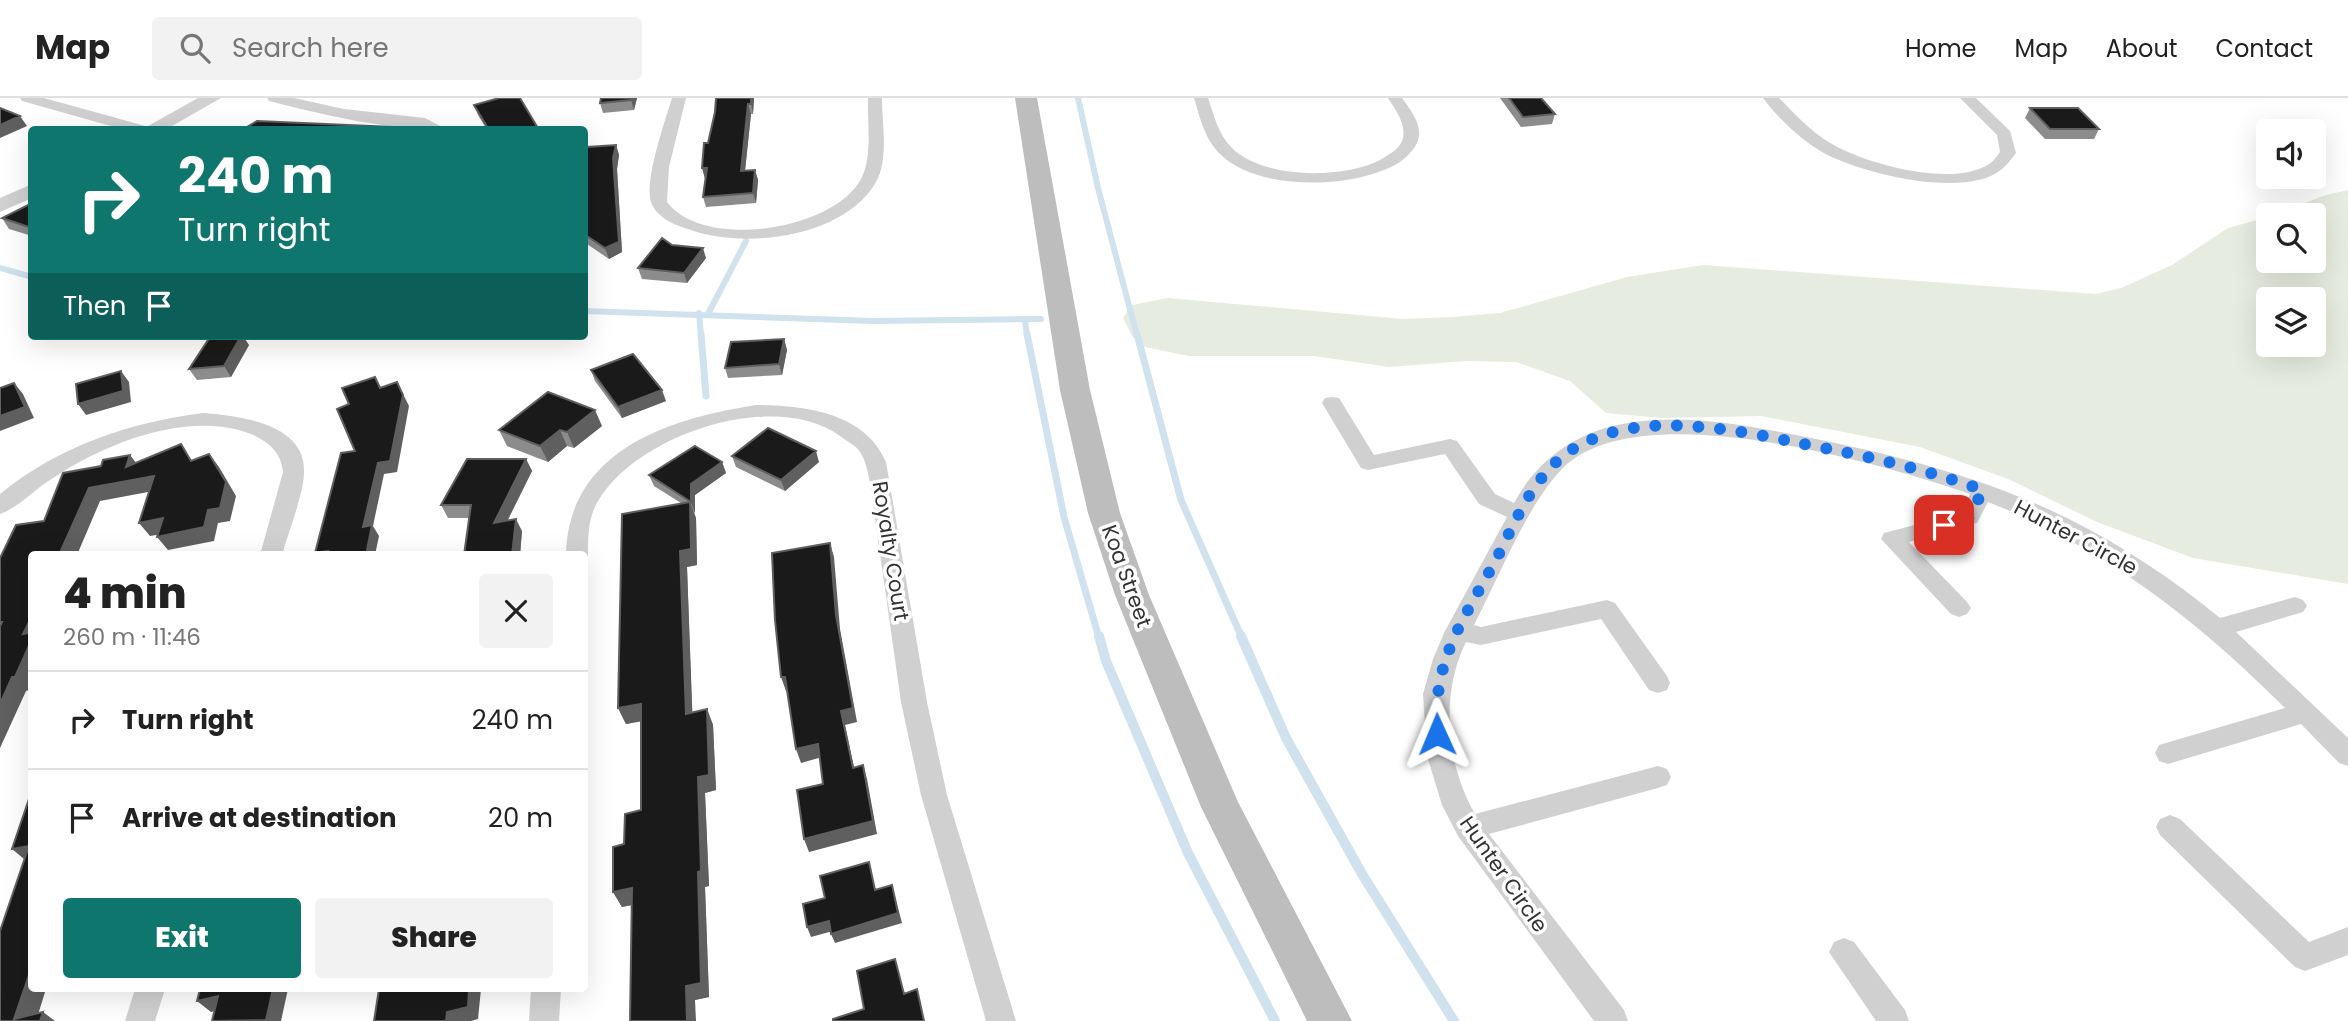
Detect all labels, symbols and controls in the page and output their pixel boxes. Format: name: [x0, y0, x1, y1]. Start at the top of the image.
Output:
search box: [152, 17, 642, 80]
text: Map: [35, 24, 110, 71]
icon: search: [176, 29, 214, 67]
text: Search here: [232, 30, 389, 66]
text: Home: [1905, 32, 1977, 65]
text: Map: [2015, 32, 2068, 65]
text: About: [2106, 32, 2177, 65]
text: Contact: [2215, 32, 2313, 65]
map controls: [2256, 119, 2326, 357]
button: sound: [2256, 119, 2326, 189]
text: 240 m: [178, 142, 333, 210]
icon: right: [63, 154, 154, 245]
button: search: [2256, 203, 2326, 273]
text: Turn right: [178, 207, 330, 252]
icon: arrive: [140, 287, 178, 325]
button: layers: [2256, 287, 2326, 357]
text: Then: [63, 288, 126, 324]
street label: Royalty Court: [866, 479, 916, 623]
street label: Hunter Circle: [2009, 492, 2143, 582]
pin: [1914, 495, 1974, 555]
icon: arrive: [1925, 506, 1963, 544]
street label: Koa Street: [1095, 521, 1159, 631]
text: 4 min: [63, 564, 187, 623]
button: close: [479, 574, 553, 648]
text: 260 m · 11:46: [63, 621, 201, 653]
position arrow: [1400, 697, 1474, 771]
icon: right: [63, 701, 101, 739]
text: Turn right: [122, 702, 254, 738]
text: 240 m: [472, 702, 553, 738]
icon: arrive: [63, 799, 101, 837]
text: Arrive at destination: [122, 800, 397, 836]
text: 20 m: [488, 800, 553, 836]
street label: Hunter Circle: [1453, 810, 1555, 938]
button: Exit: [63, 898, 301, 978]
button: Share: [315, 898, 553, 978]

